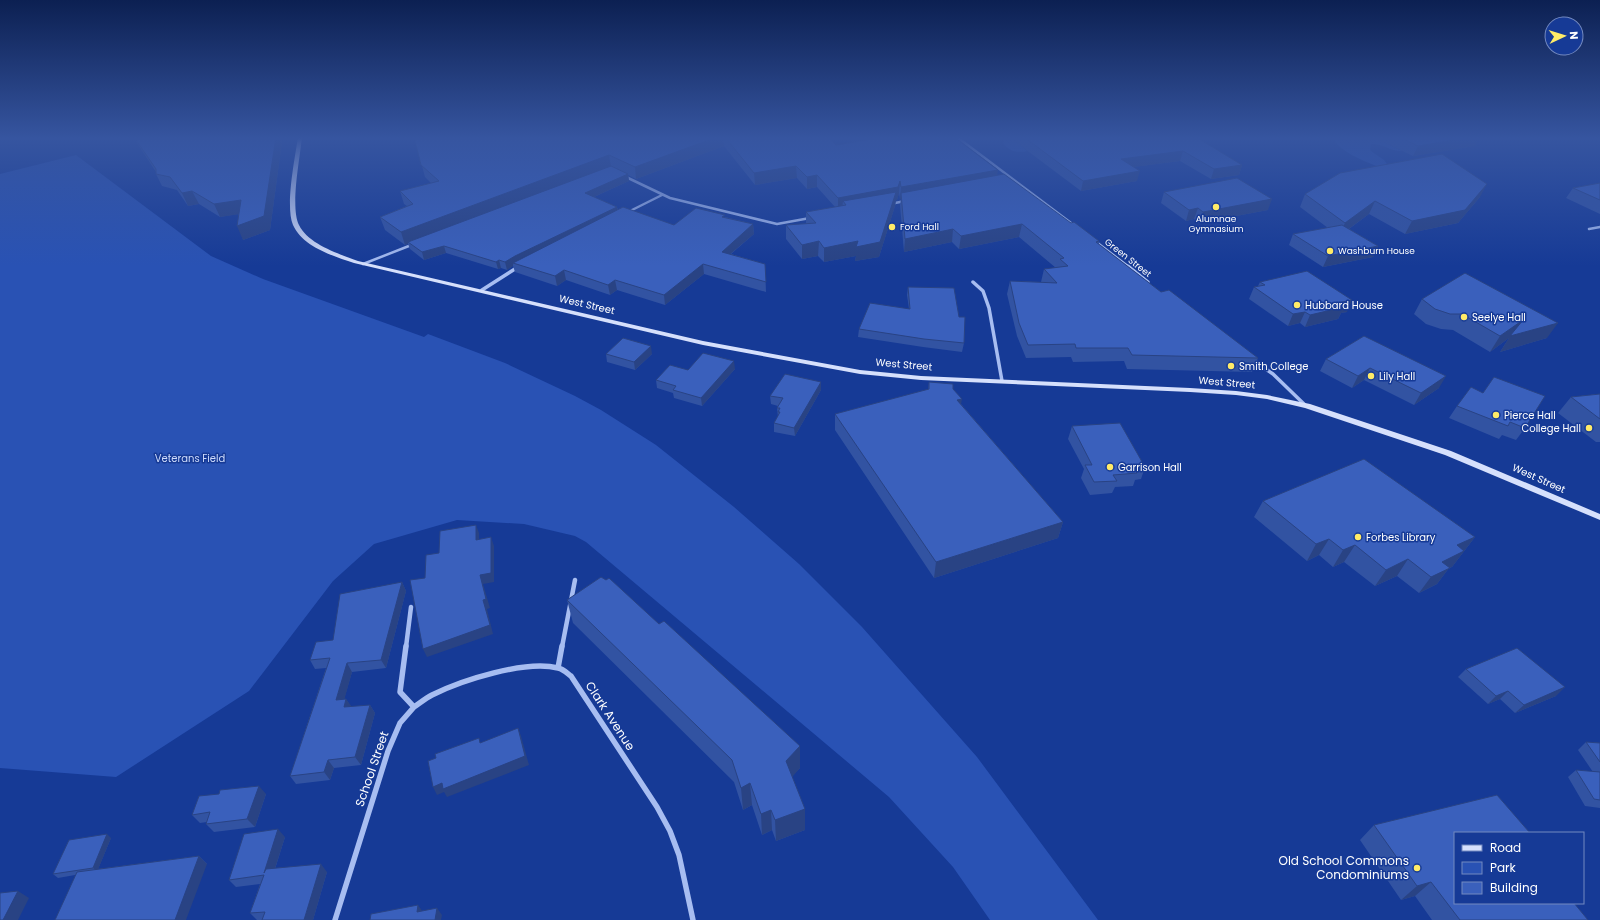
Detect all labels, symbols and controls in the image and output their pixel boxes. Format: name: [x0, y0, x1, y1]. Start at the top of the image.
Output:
north arrow: [1544, 16, 1584, 56]
text: N: [1566, 31, 1582, 40]
marker: Alumnae Gymnasium: [1211, 202, 1221, 212]
place label: Alumnae Gymnasium: [1188, 213, 1244, 235]
place label: Ford Hall: [900, 221, 939, 233]
marker: Ford Hall: [887, 222, 897, 232]
street label: Green Street: [1102, 236, 1154, 280]
place label: Washburn House: [1338, 245, 1415, 257]
marker: Washburn House: [1325, 246, 1335, 256]
street label: West Street: [558, 291, 617, 318]
place label: Hubbard House: [1305, 298, 1383, 313]
marker: Hubbard House: [1292, 300, 1302, 310]
place label: Seelye Hall: [1472, 310, 1526, 325]
marker: Seelye Hall: [1459, 312, 1469, 322]
street label: West Street: [875, 355, 933, 374]
place label: Smith College: [1239, 359, 1309, 374]
marker: Smith College: [1226, 361, 1236, 371]
place label: Lily Hall: [1379, 369, 1415, 384]
marker: Lily Hall: [1366, 371, 1376, 381]
street label: West Street: [1198, 373, 1256, 392]
place label: Pierce Hall: [1504, 408, 1556, 423]
marker: Pierce Hall: [1491, 410, 1501, 420]
place label: College Hall: [1522, 421, 1581, 436]
marker: College Hall: [1584, 423, 1594, 433]
park label: Veterans Field: [155, 451, 225, 466]
place label: Garrison Hall: [1118, 460, 1182, 475]
street label: West Street: [1510, 460, 1568, 497]
marker: Garrison Hall: [1105, 462, 1115, 472]
place label: Forbes Library: [1366, 530, 1436, 545]
marker: Forbes Library: [1353, 532, 1363, 542]
street label: Clark Avenue: [582, 678, 639, 754]
street label: School Street: [351, 729, 392, 809]
legend: [1454, 832, 1584, 904]
text: Road: [1490, 839, 1521, 856]
place label: Old School Commons Condominiums: [1278, 852, 1409, 883]
text: Park: [1490, 859, 1517, 876]
marker: Old School Commons Condominiums: [1412, 863, 1422, 873]
text: Building: [1490, 879, 1538, 896]

